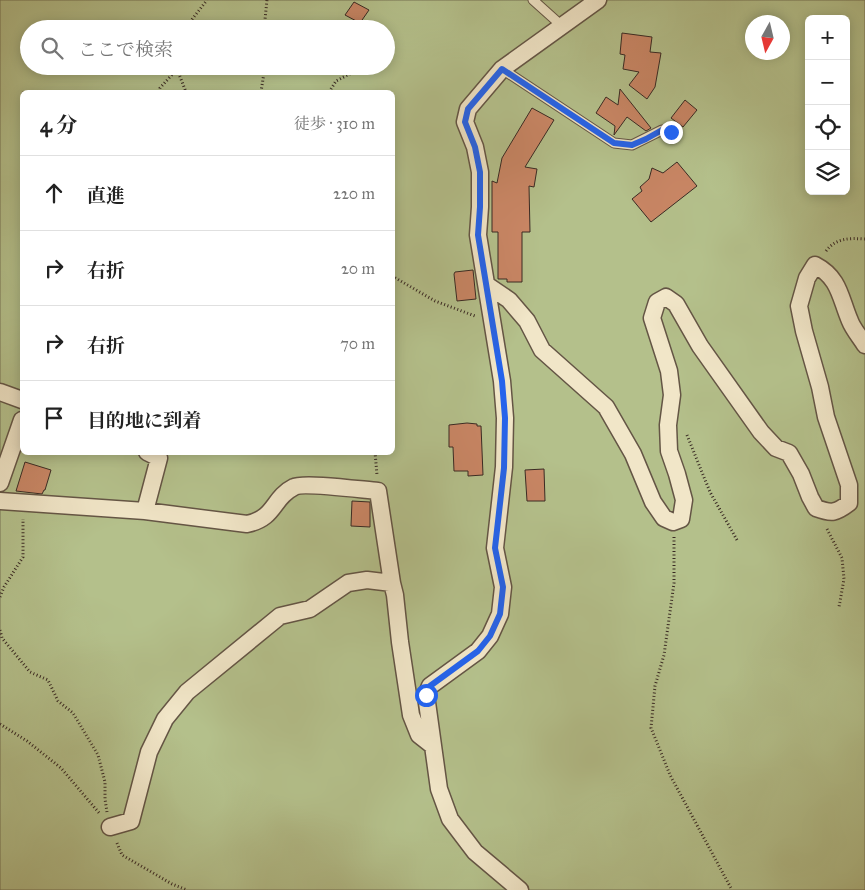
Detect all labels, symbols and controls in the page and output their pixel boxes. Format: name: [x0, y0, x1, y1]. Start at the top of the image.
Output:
north arrow: [745, 15, 790, 60]
map controls: [805, 15, 850, 195]
button: +: [805, 15, 850, 60]
search box: [20, 20, 395, 75]
icon: search: [38, 34, 66, 62]
text: ここで検索: [78, 38, 173, 61]
button: −: [805, 60, 850, 105]
button: locate: [805, 105, 850, 150]
text: 4 分: [40, 112, 77, 138]
text: 徒歩 · 310 m: [294, 114, 375, 133]
route end: [660, 121, 683, 144]
button: layers: [805, 150, 850, 195]
icon: ahead: [40, 179, 68, 207]
text: 直進: [87, 184, 125, 207]
text: 220 m: [333, 184, 375, 203]
icon: right: [40, 254, 68, 282]
text: 右折: [87, 259, 125, 282]
text: 20 m: [341, 259, 375, 278]
icon: right: [40, 329, 68, 357]
text: 右折: [87, 334, 125, 357]
text: 70 m: [340, 334, 375, 353]
icon: arrive: [40, 404, 68, 432]
text: 目的地に到着: [87, 409, 201, 432]
route start: [415, 684, 438, 707]

